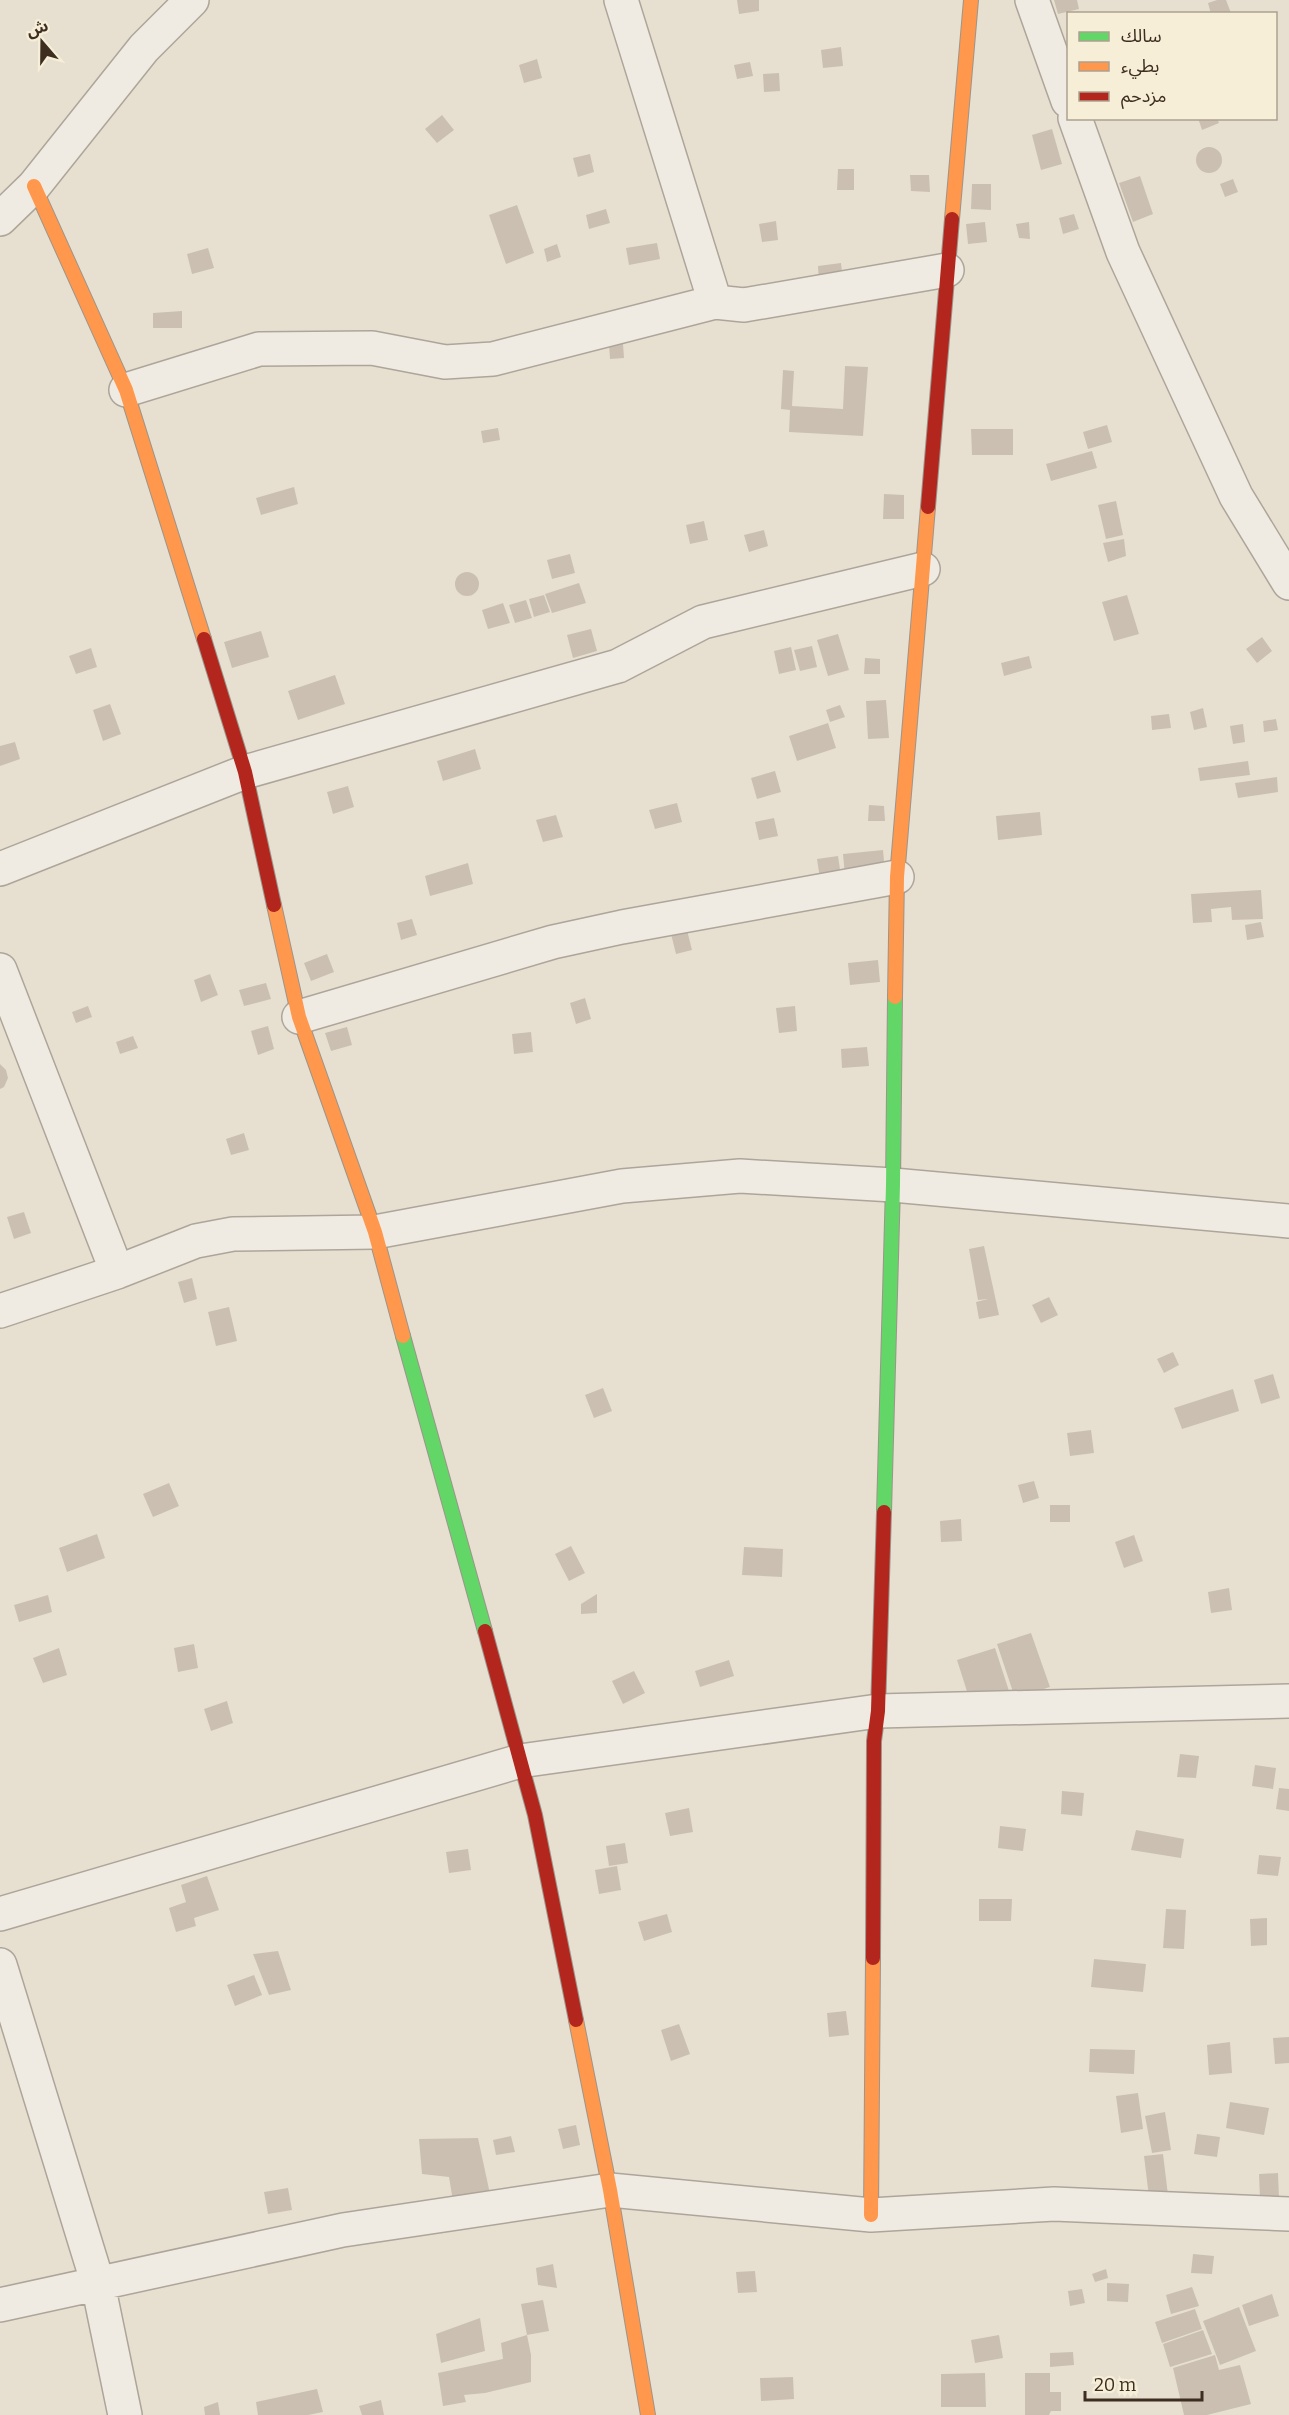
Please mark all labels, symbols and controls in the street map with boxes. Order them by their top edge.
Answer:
north arrow [12,12,72,72]
legend [1067,12,1277,120]
text: ش [23,16,51,41]
text: سالك [1121,25,1162,47]
text: بطيء [1121,55,1159,79]
text: مزدحم [1121,85,1166,109]
scale bar [1085,2364,1202,2402]
text: 20 m [1094,2374,1136,2396]

